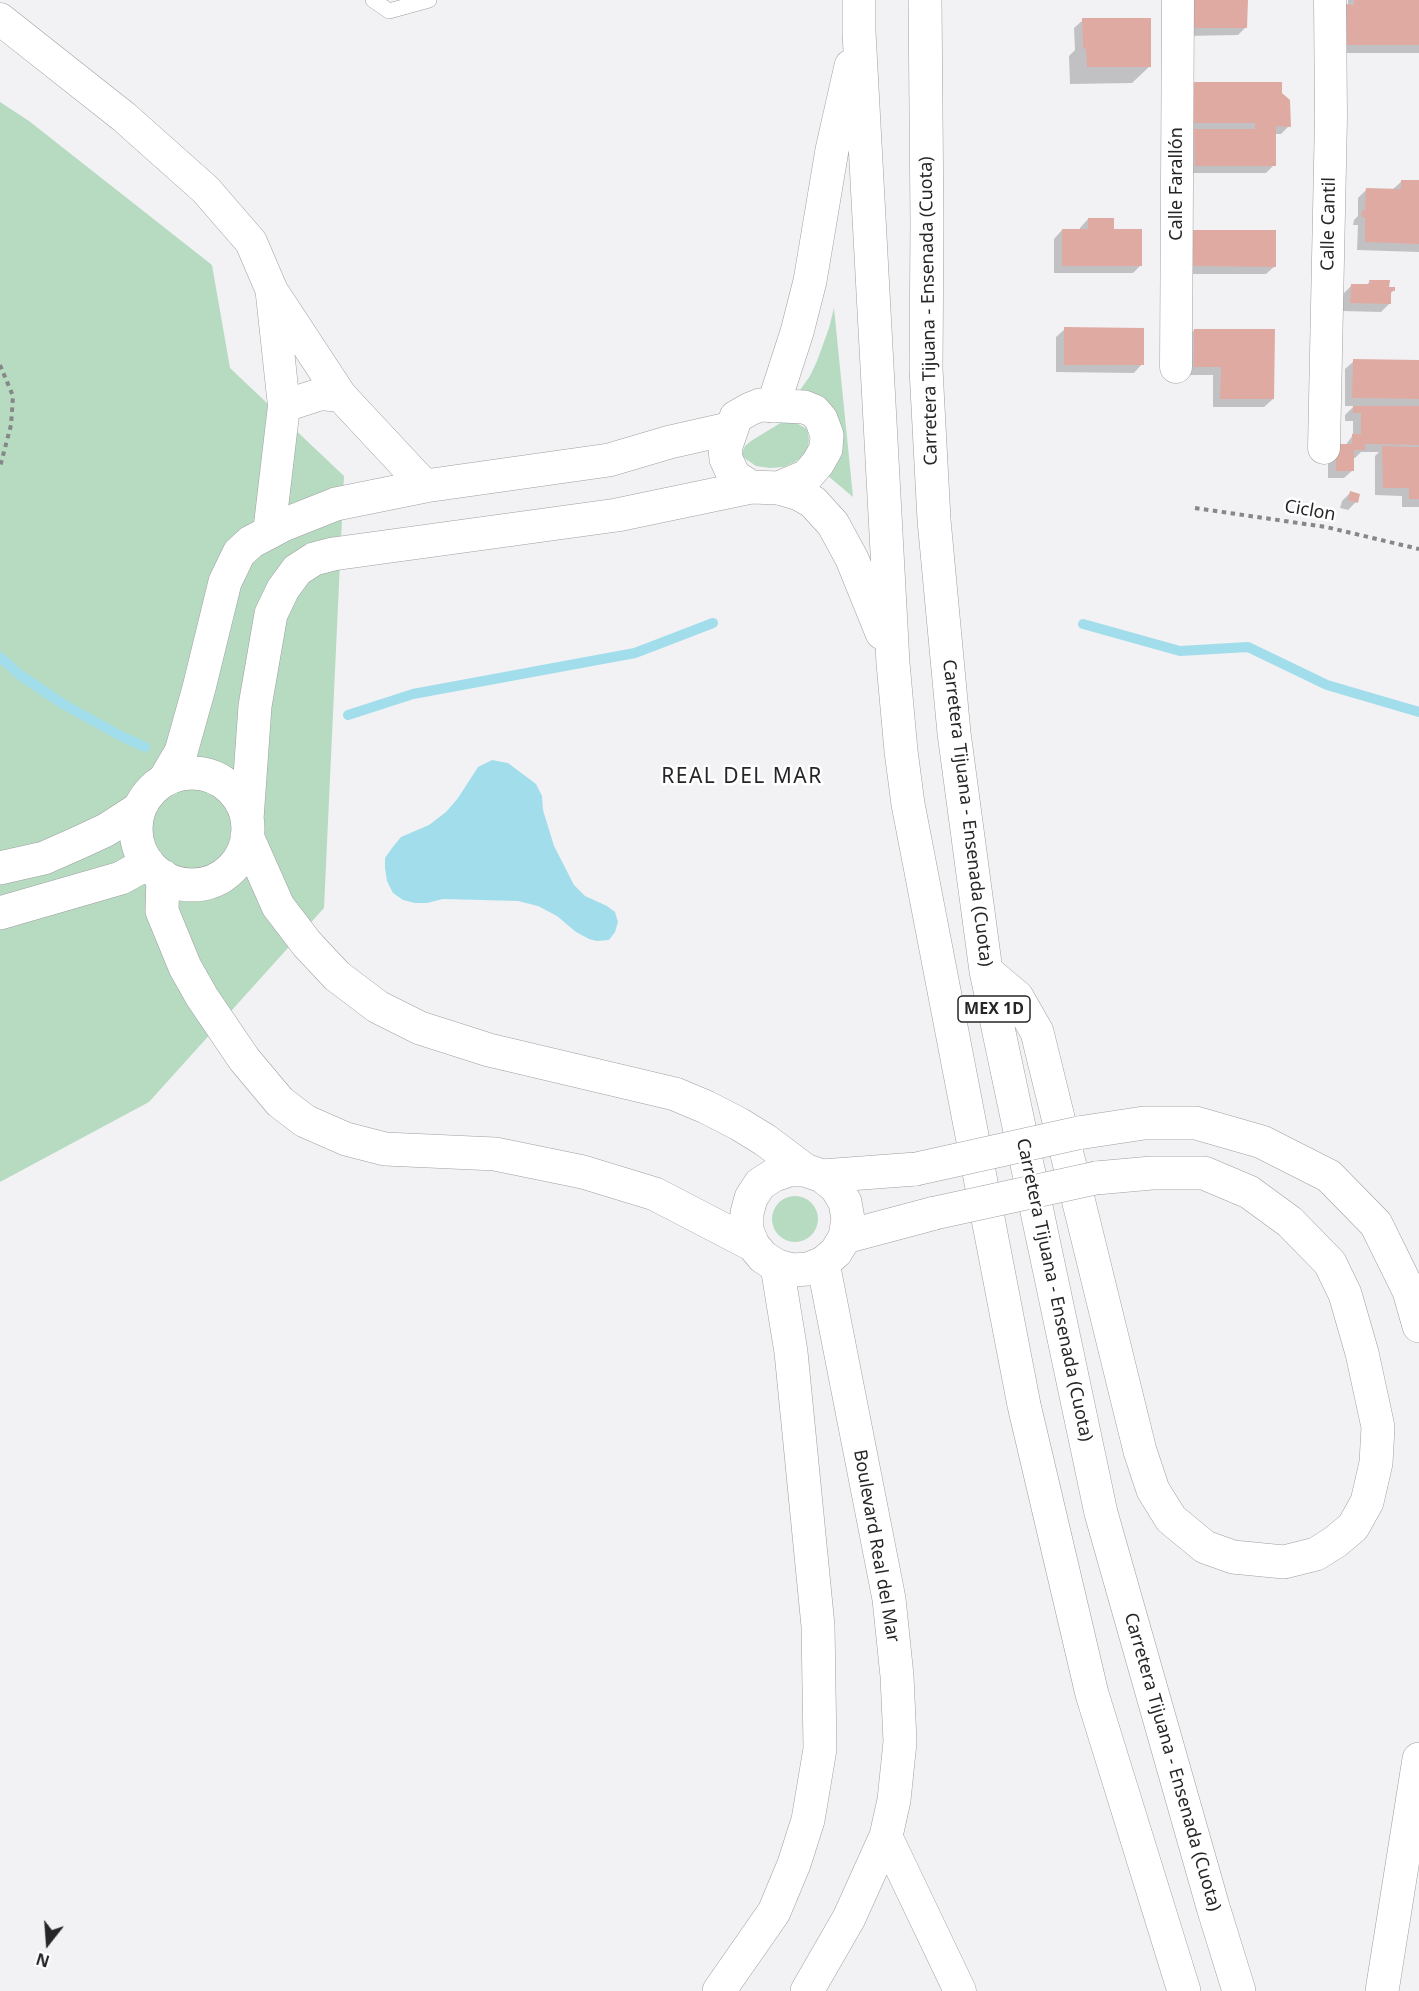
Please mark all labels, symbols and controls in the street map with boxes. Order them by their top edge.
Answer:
street label: Calle Farallón [1166,127,1188,241]
street label: Carretera Tijuana - Ensenada (Cuota) [916,156,942,466]
street label: Calle Cantil [1317,177,1341,271]
street label: Ciclon [1283,496,1337,526]
street label: Carretera Tijuana - Ensenada (Cuota) [937,658,997,968]
district label: REAL DEL MAR [661,764,823,790]
road number: MEX 1D [958,996,1030,1022]
street label: Carretera Tijuana - Ensenada (Cuota) [1011,1136,1097,1444]
street label: Boulevard Real del Mar [848,1448,904,1644]
street label: Carretera Tijuana - Ensenada (Cuota) [1119,1610,1225,1914]
north arrow [18,1913,78,1973]
text: N [33,1948,52,1973]

